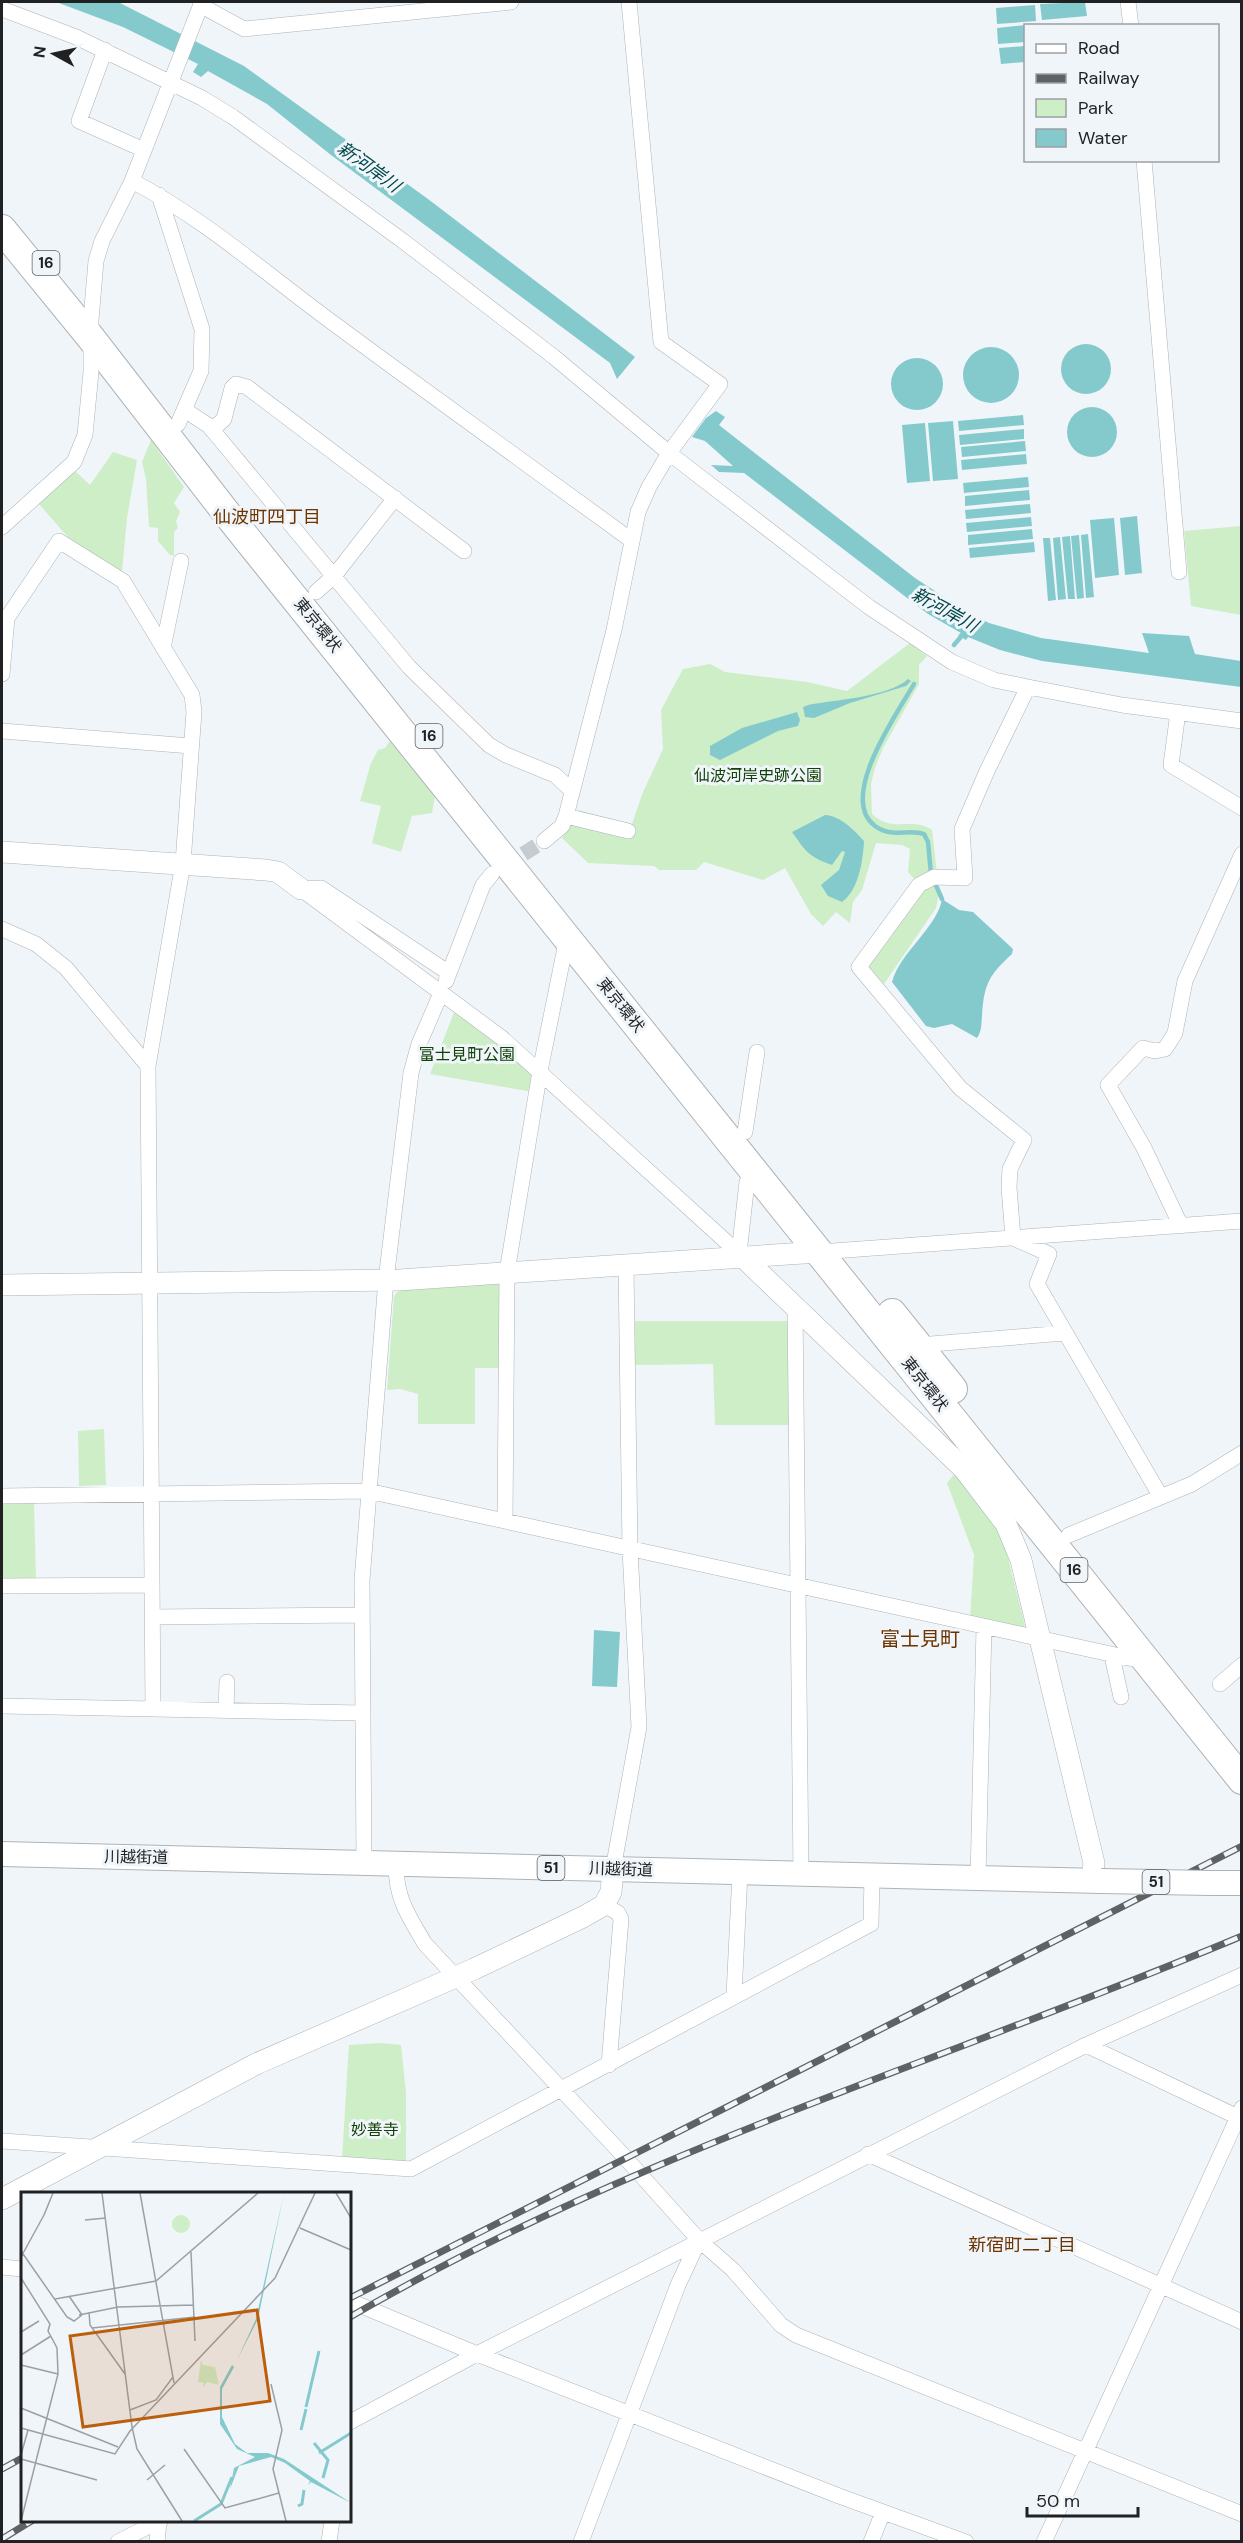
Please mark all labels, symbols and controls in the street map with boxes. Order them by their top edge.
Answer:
north arrow [24,24,84,84]
legend [1024,24,1219,162]
text: Road [1078,36,1120,60]
text: N [28,45,51,59]
text: Railway [1078,66,1140,90]
text: Park [1078,96,1114,120]
text: Water [1078,126,1128,150]
water label: 新河岸川 [333,136,407,199]
road number: 16 [32,251,60,275]
district label: 仙波町四丁目 [213,505,321,529]
water label: 新河岸川 [908,582,984,639]
street label: 東京環状 [290,594,346,656]
road number: 16 [416,724,442,748]
park label: 仙波河岸史跡公園 [694,765,822,786]
street label: 東京環状 [593,974,649,1036]
park label: 富士見町公園 [419,1044,515,1065]
street label: 東京環状 [897,1352,953,1416]
road number: 16 [1060,1558,1088,1582]
district label: 富士見町 [880,1626,960,1652]
street label: 川越街道 [104,1846,168,1868]
road number: 51 [538,1856,564,1880]
street label: 川越街道 [589,1857,653,1881]
road number: 51 [1142,1870,1170,1894]
park label: 妙善寺 [351,2119,399,2140]
inset map [21,2192,351,2522]
district label: 新宿町二丁目 [968,2233,1076,2257]
scale bar [1027,2480,1138,2518]
text: 50 m [1036,2489,1080,2513]

